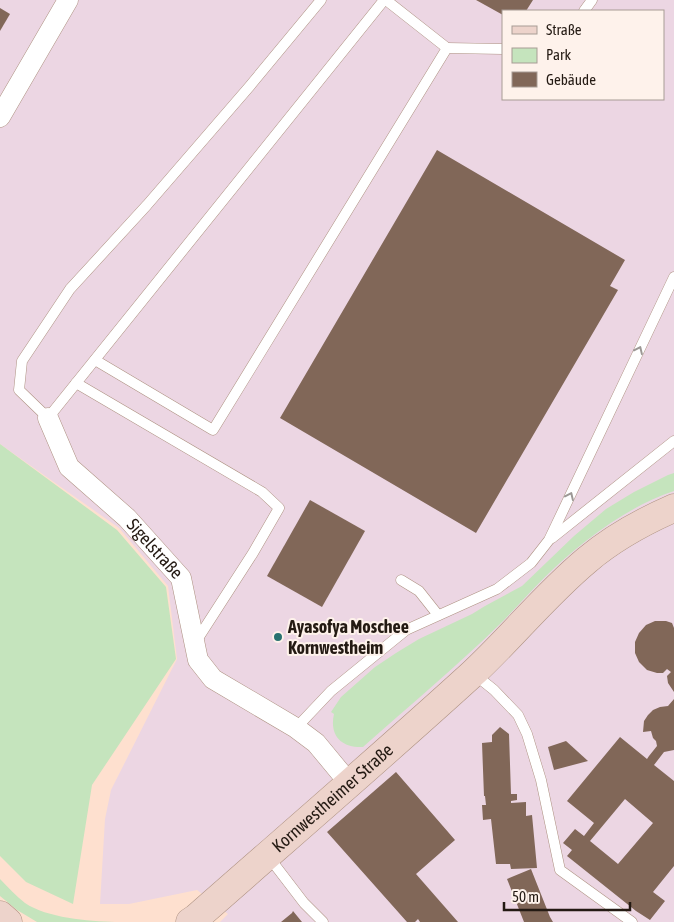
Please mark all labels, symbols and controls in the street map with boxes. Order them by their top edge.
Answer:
legend [502,10,664,100]
text: Straße [546,21,582,38]
text: Park [546,46,571,63]
text: Gebäude [546,71,596,88]
one-way arrow [633,346,643,355]
one-way arrow [563,492,574,501]
street label: Sigelstraße [123,514,188,583]
place label: Ayasofya Moschee Kornwestheim [287,616,409,658]
marker: Ayasofya Moschee Kornwestheim [272,631,284,643]
street label: Kornwestheimer Straße [268,739,397,856]
scale bar [504,880,630,912]
text: 50 m [512,888,539,905]

